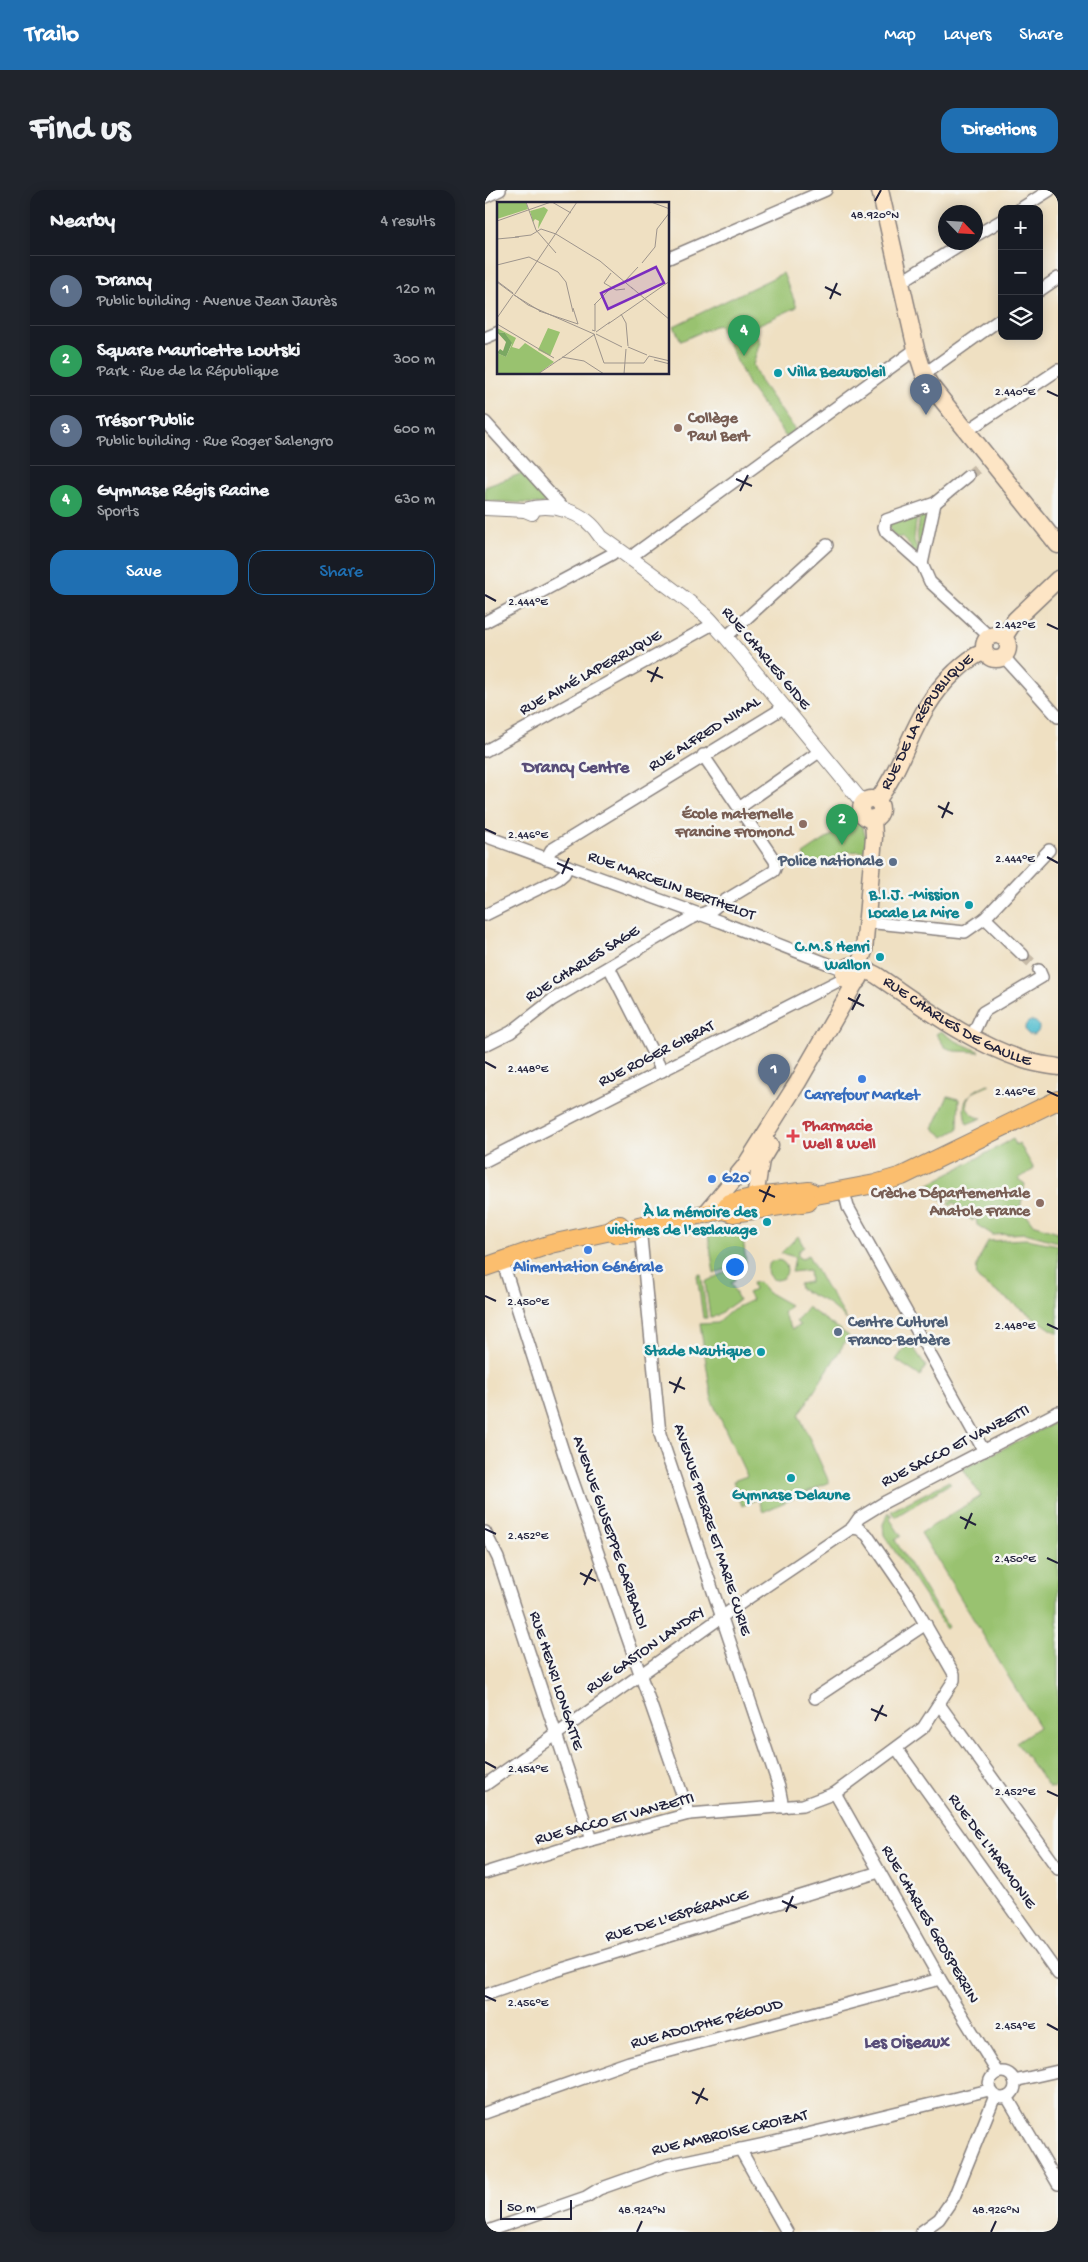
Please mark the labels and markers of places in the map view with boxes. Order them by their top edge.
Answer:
pin: 4 [728,315,760,356]
place label: Villa Beausoleil [787,364,886,383]
marker: Villa Beausoleil [772,367,784,379]
pin: 3 [910,374,942,415]
place label: Collège Paul Bert [687,410,751,447]
marker: Collège Paul Bert [672,422,684,434]
pin: 2 [826,804,858,845]
place label: École maternelle Francine Fromond [674,805,795,843]
marker: École maternelle Francine Fromond [797,818,809,830]
place label: Police nationale [777,853,884,872]
marker: Police nationale [887,856,899,868]
place label: B.I.J. -Mission Locale La Mire [868,887,960,924]
marker: B.I.J. -Mission Locale La Mire [963,899,975,911]
place label: C.M.S Henri Wallon [794,939,871,976]
marker: C.M.S Henri Wallon [874,951,886,963]
pin: 1 [758,1054,790,1095]
marker: Carrefour Market [856,1073,868,1085]
place label: Carrefour Market [804,1086,921,1106]
place label: Pharmacie Well & Well [802,1118,876,1155]
marker: Pharmacie Well & Well [787,1130,799,1142]
place label: G20 [722,1170,749,1189]
marker: G20 [706,1173,718,1185]
place label: Crèche Départementale Anatole France [870,1185,1031,1222]
marker: Crèche Départementale Anatole France [1034,1197,1046,1209]
place label: À la mémoire des victimes de l'esclavage [606,1202,758,1241]
marker: À la mémoire des victimes de l'esclavage [761,1216,773,1228]
marker: Alimentation Générale [582,1244,594,1256]
place label: Alimentation Générale [512,1259,663,1278]
place label: Centre Culturel Franco-Berbère [847,1314,951,1351]
marker: Centre Culturel Franco-Berbère [832,1326,844,1338]
place label: Stade Nautique [645,1343,752,1362]
marker: Stade Nautique [755,1346,767,1358]
marker: Gymnase Delaune [785,1472,797,1484]
place label: Gymnase Delaune [732,1487,851,1506]

